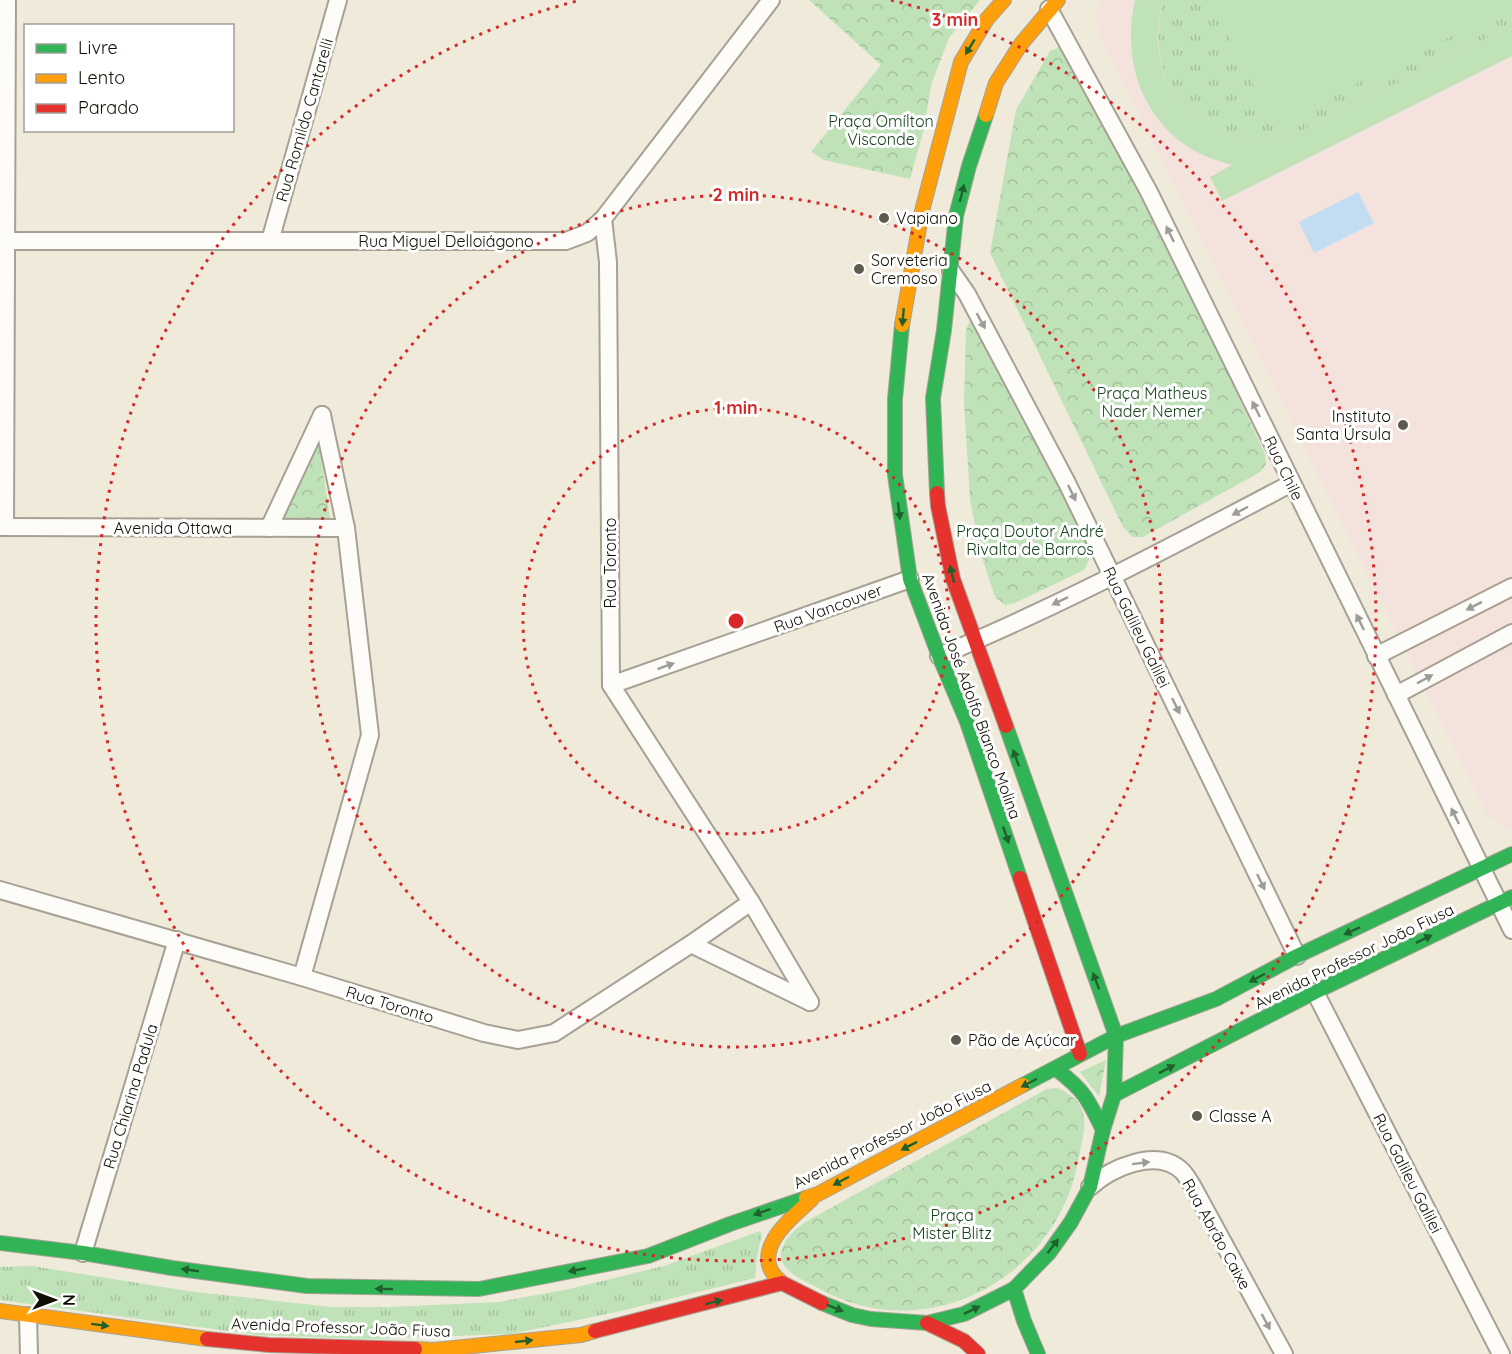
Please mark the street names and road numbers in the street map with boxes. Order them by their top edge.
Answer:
street label: Rua Romildo Cantarelli [271,36,337,204]
street label: Rua Miguel Delloiágono [358,231,534,251]
street label: Rua Chile [1260,432,1308,504]
street label: Avenida Ottawa [114,518,232,538]
street label: Rua Toronto [600,518,620,608]
street label: Rua Galileu Galilei [1099,563,1175,691]
street label: Avenida José Adolfo Bianco Molina [918,570,1026,822]
street label: Rua Vancouver [771,579,885,637]
street label: Avenida Professor João Fiusa [1251,899,1457,1013]
street label: Rua Toronto [344,981,436,1027]
street label: Rua Chiarina Padula [98,1021,162,1171]
street label: Avenida Professor João Fiusa [790,1075,994,1193]
street label: Rua Galileu Galilei [1369,1110,1447,1236]
street label: Rua Abrão Caixe [1178,1175,1256,1293]
street label: Avenida Professor João Fiusa [231,1313,451,1341]

